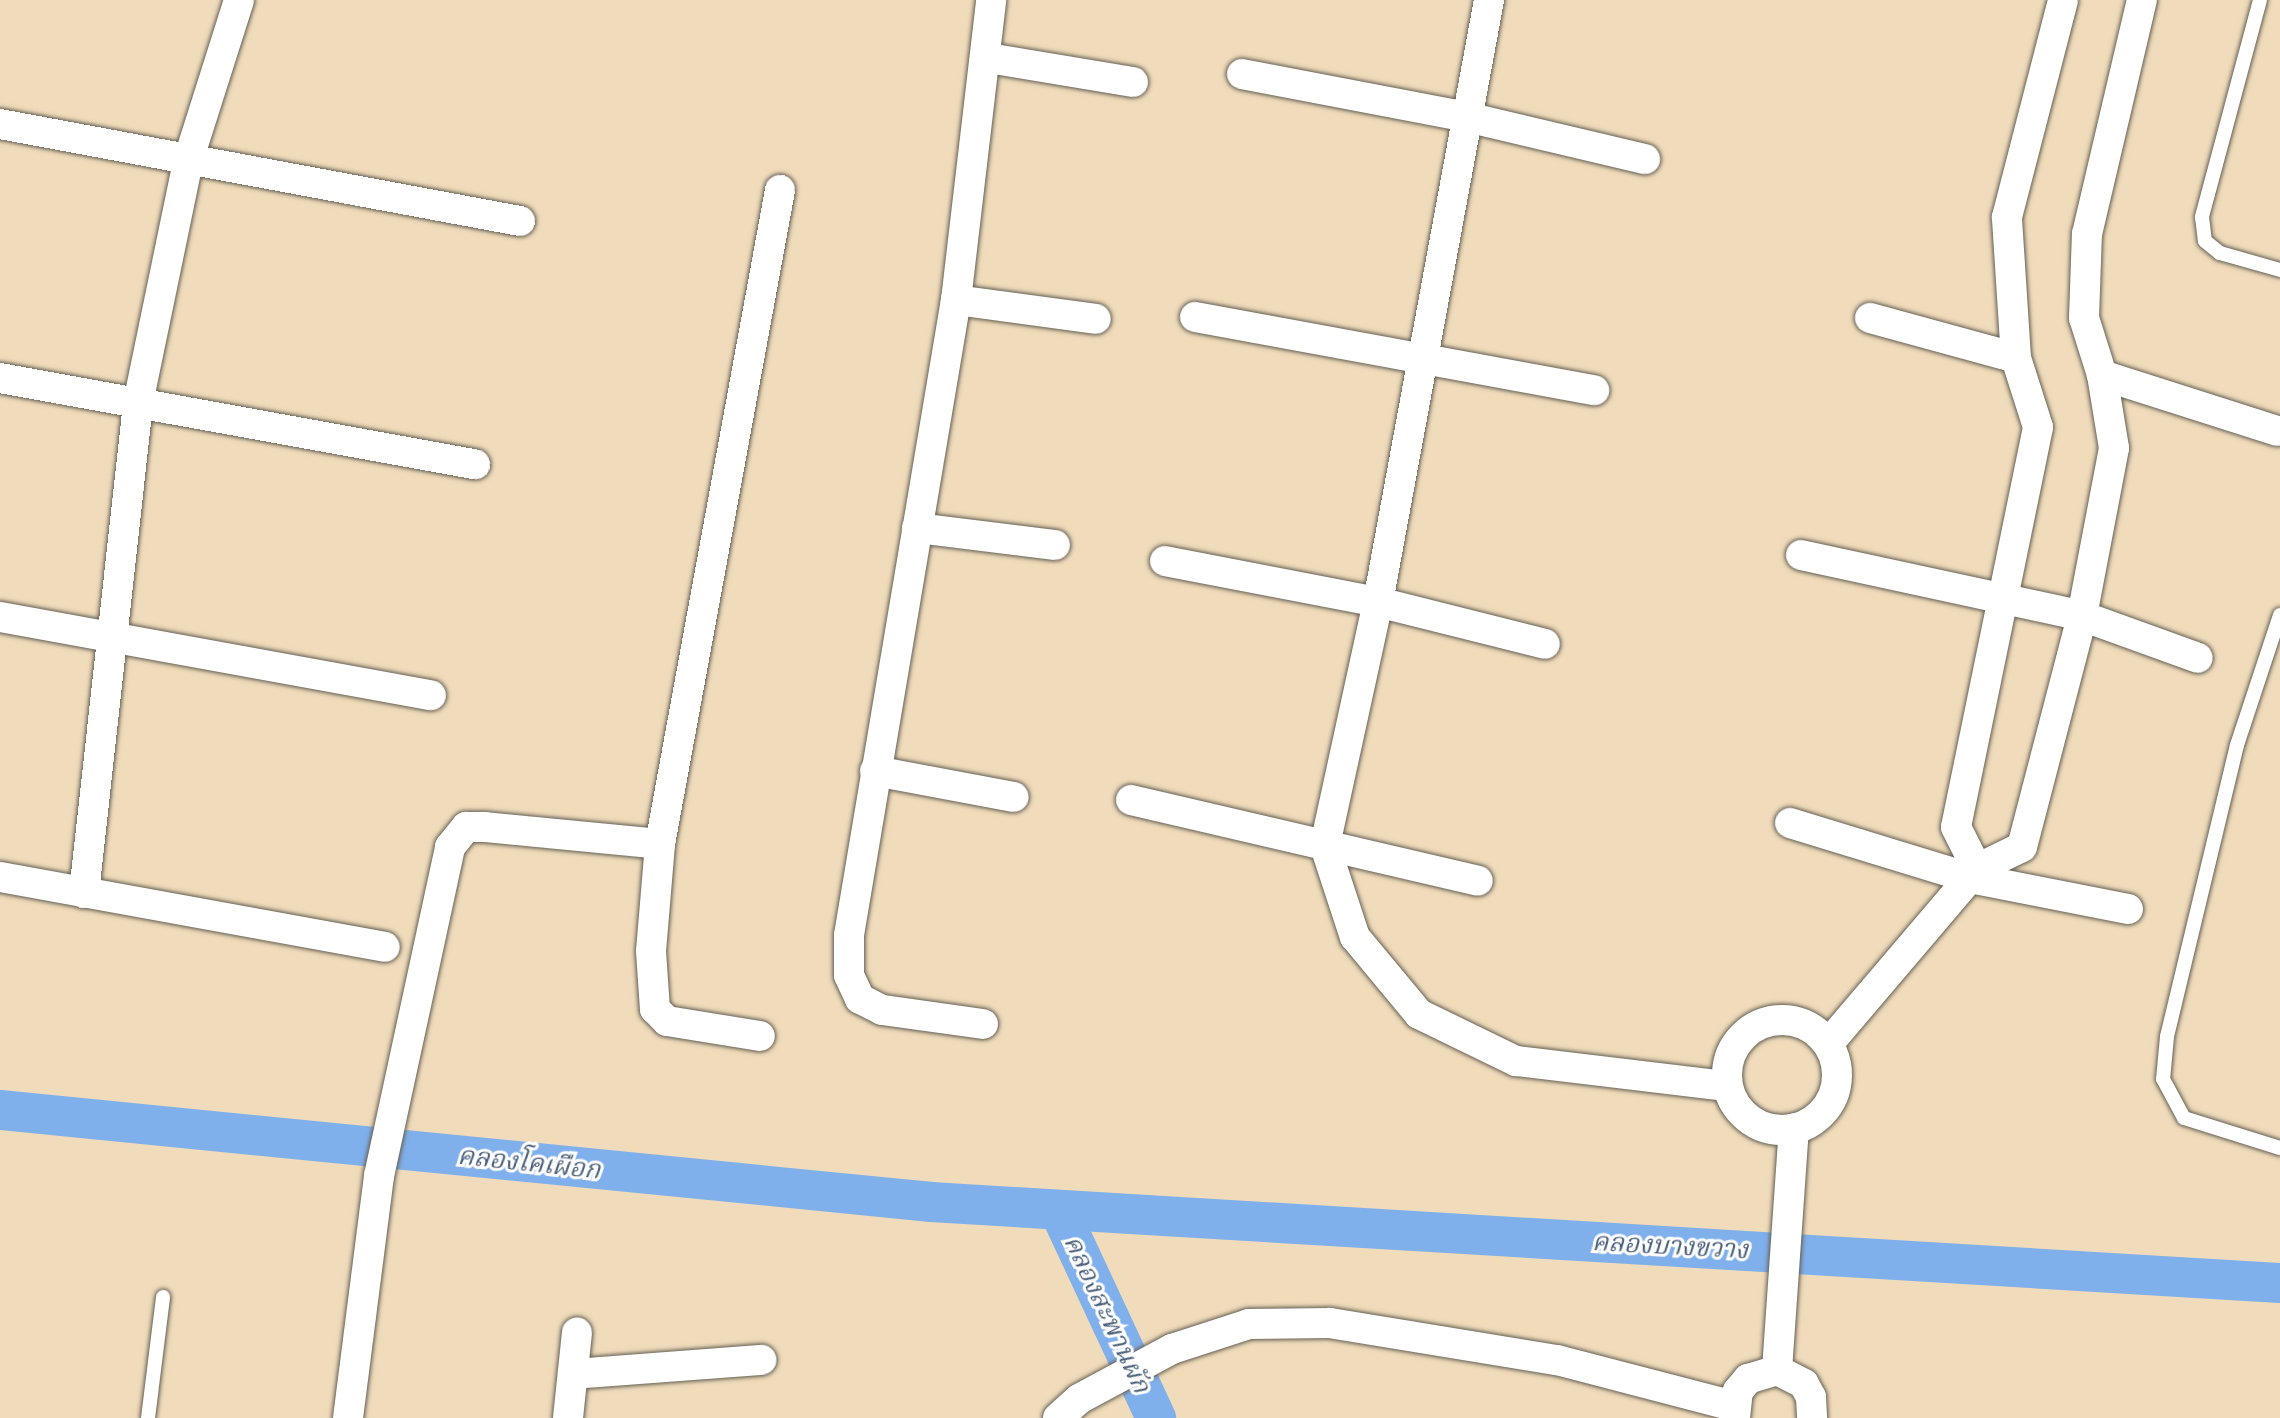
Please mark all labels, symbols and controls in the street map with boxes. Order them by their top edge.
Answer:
water label: คลองโคเผือก [456,1140,602,1186]
water label: คลองบางขวาง [1591,1226,1749,1266]
water label: คลองสะพานผัก [1057,1230,1157,1398]

